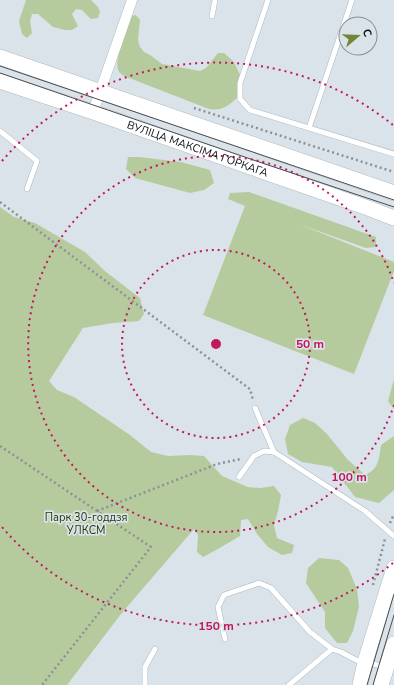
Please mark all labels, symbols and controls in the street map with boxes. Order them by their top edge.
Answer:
north arrow [338,16,378,56]
text: С [359,27,375,39]
street label: ВУЛІЦА МАКСІМА ГОРКАГА [125,117,270,180]
text: 50 m [296,336,324,352]
centre of rings [209,337,223,351]
text: 100 m [331,469,367,485]
park label: Парк 30-годдзя УЛКСМ [45,510,127,538]
text: 150 m [198,618,234,634]

